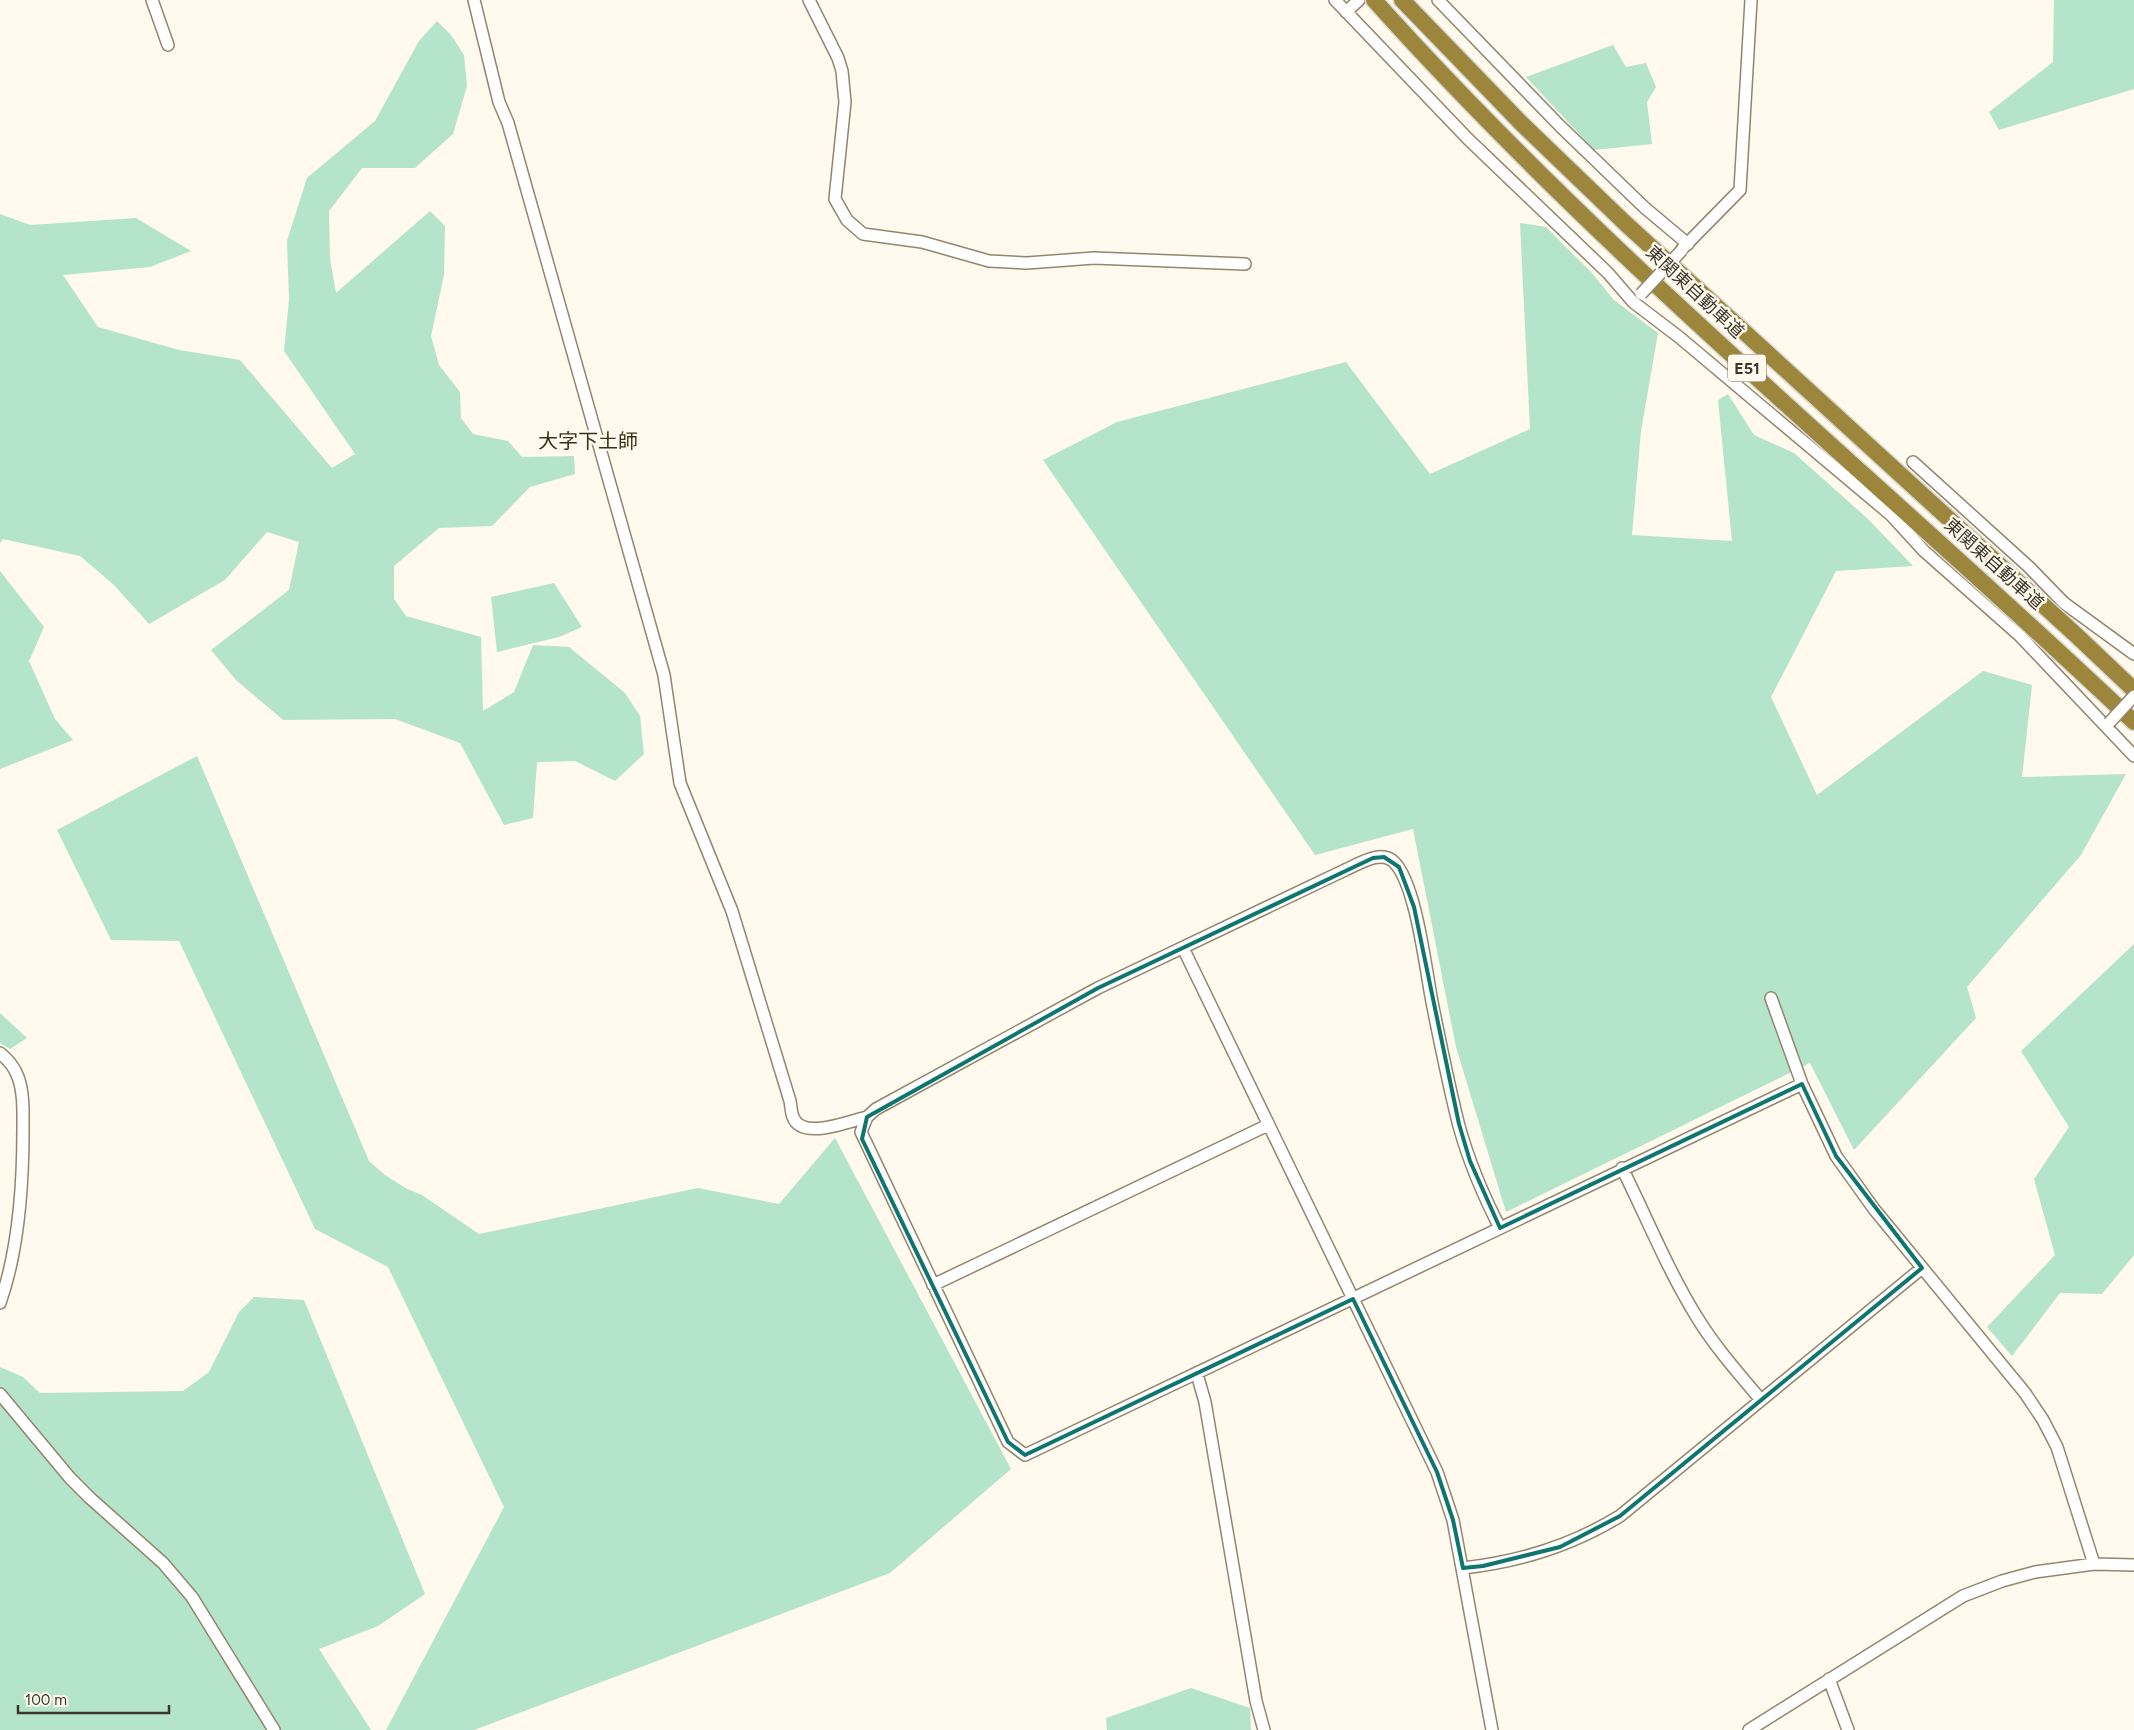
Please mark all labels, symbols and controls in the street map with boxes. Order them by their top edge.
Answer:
street label: 東関東自動車道 [1641,241,1749,343]
road number: E51 [1728,354,1766,382]
district label: 大字下土師 [538,429,638,453]
street label: 東関東自動車道 [1940,514,2048,614]
scale bar [18,1682,169,1714]
text: 100 m [25,1691,67,1709]

